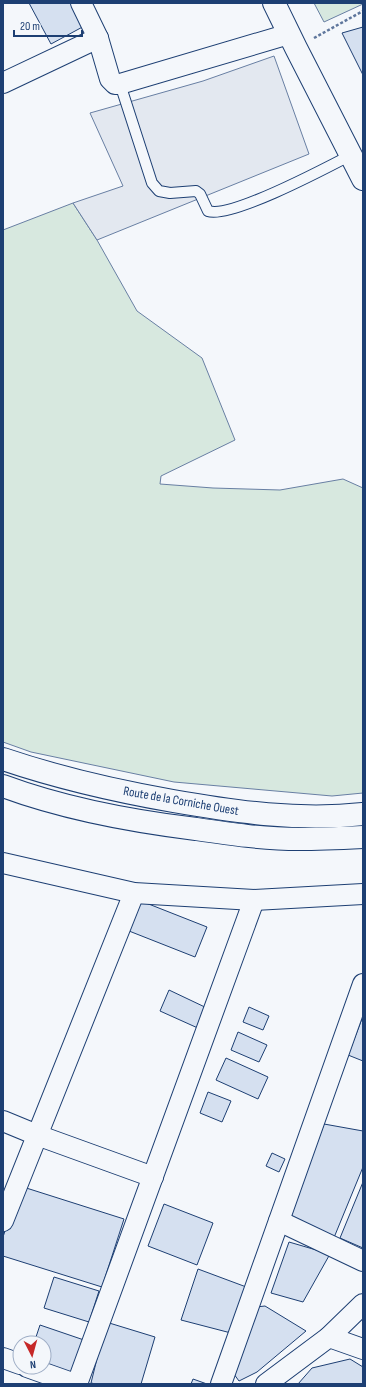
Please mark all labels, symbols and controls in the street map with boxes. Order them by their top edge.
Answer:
scale bar [14,12,82,38]
text: 20 m [20,19,40,34]
street label: Route de la Corniche Ouest [122,783,240,819]
north arrow [12,1335,52,1375]
text: N [29,1358,37,1371]

